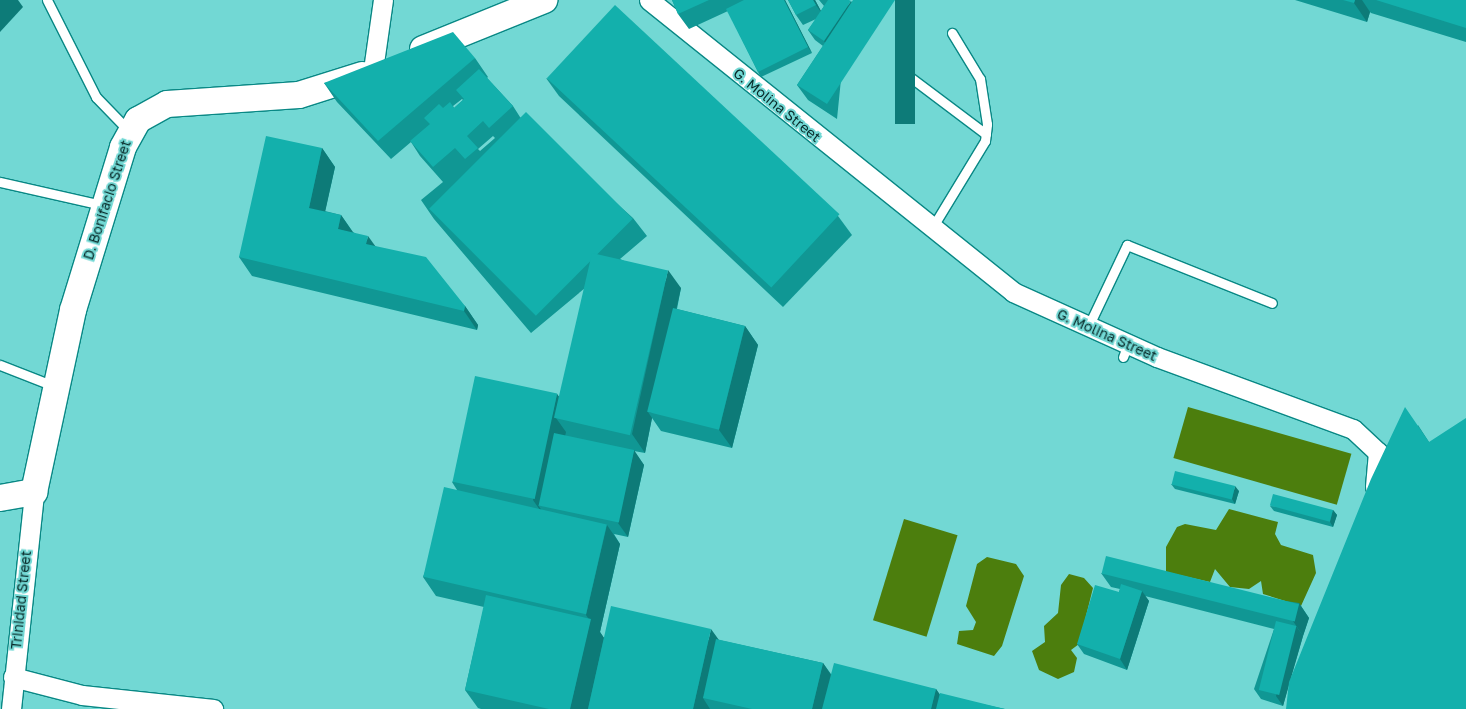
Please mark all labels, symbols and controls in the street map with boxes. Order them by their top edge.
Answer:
street label: G. Molina Street [730,65,824,145]
street label: D. Bonifacio Street [80,138,134,262]
street label: G. Molina Street [1055,305,1159,365]
street label: Trinidad Street [7,550,35,650]

